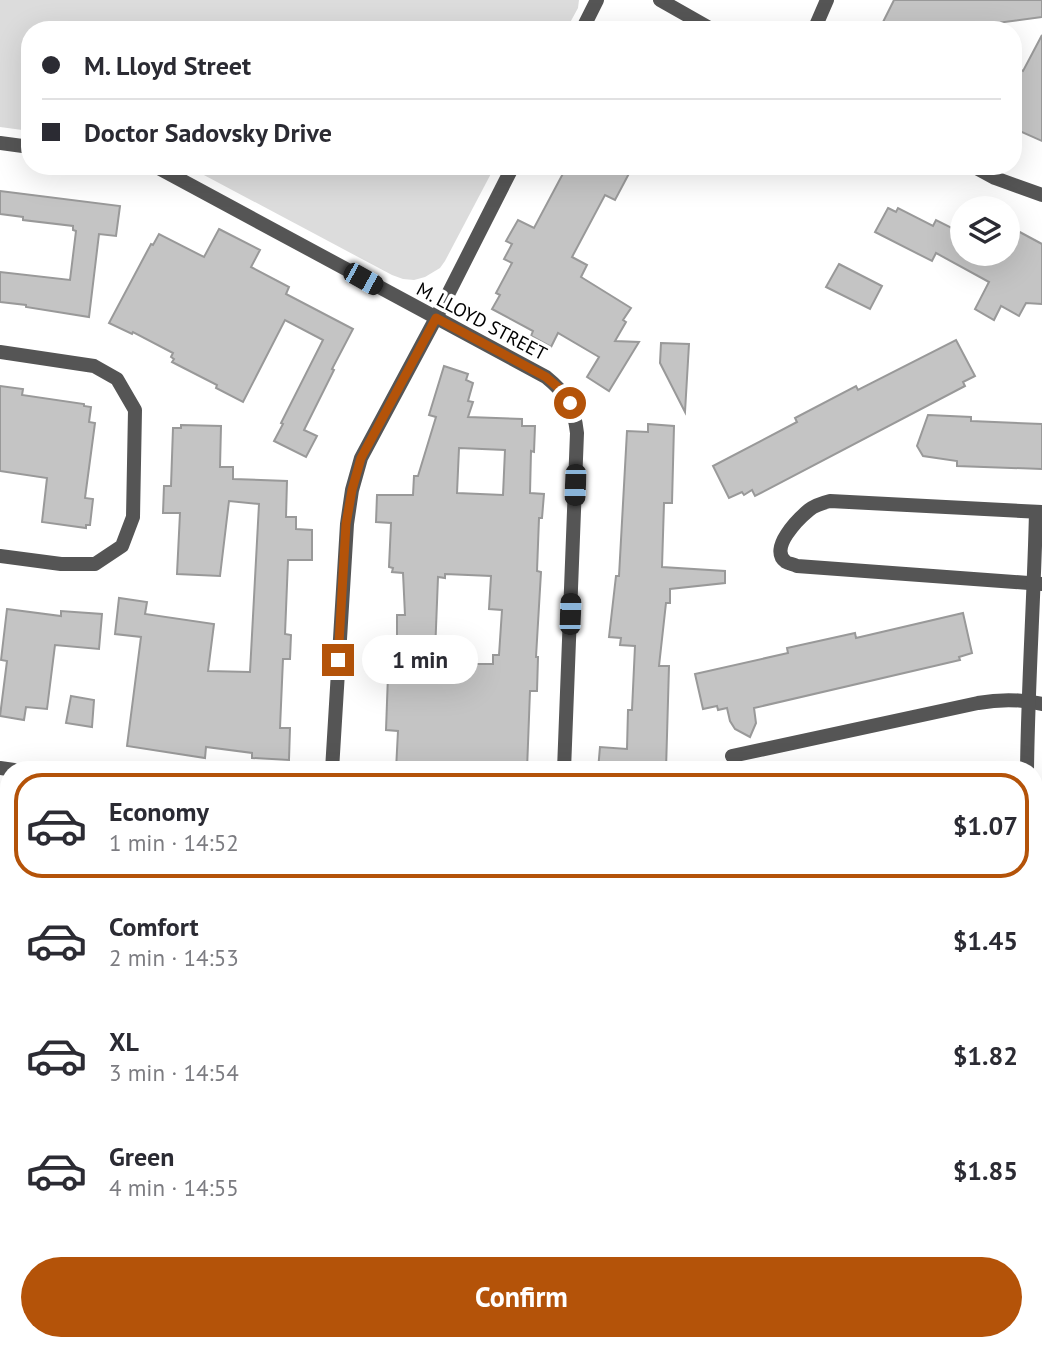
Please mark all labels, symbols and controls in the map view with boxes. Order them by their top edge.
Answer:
text: M. Lloyd Street [84,49,251,82]
text: Doctor Sadovsky Drive [84,116,332,149]
map controls [950,196,1020,266]
button: layers [950,196,1020,266]
car [340,260,387,298]
street label: M. LLOYD STREET [413,277,552,366]
route start [554,387,586,419]
car [564,464,587,506]
car [559,593,582,635]
callout: 1 min [362,636,478,684]
route end [322,644,354,676]
text: 1 min [392,645,448,674]
icon: car [25,794,88,857]
text: Economy [109,795,209,828]
text: $1.07 [953,809,1018,842]
text: 1 min · 14:52 [109,828,239,857]
icon: car [25,909,88,972]
text: Comfort [109,910,199,943]
text: $1.45 [953,924,1018,957]
text: 2 min · 14:53 [109,943,239,972]
icon: car [25,1024,88,1087]
text: XL [109,1025,139,1058]
text: $1.82 [953,1039,1018,1072]
text: 3 min · 14:54 [109,1058,239,1087]
icon: car [25,1139,88,1202]
text: Green [109,1140,174,1173]
text: $1.85 [953,1154,1018,1187]
text: 4 min · 14:55 [109,1173,239,1202]
button: Confirm [21,1257,1022,1337]

